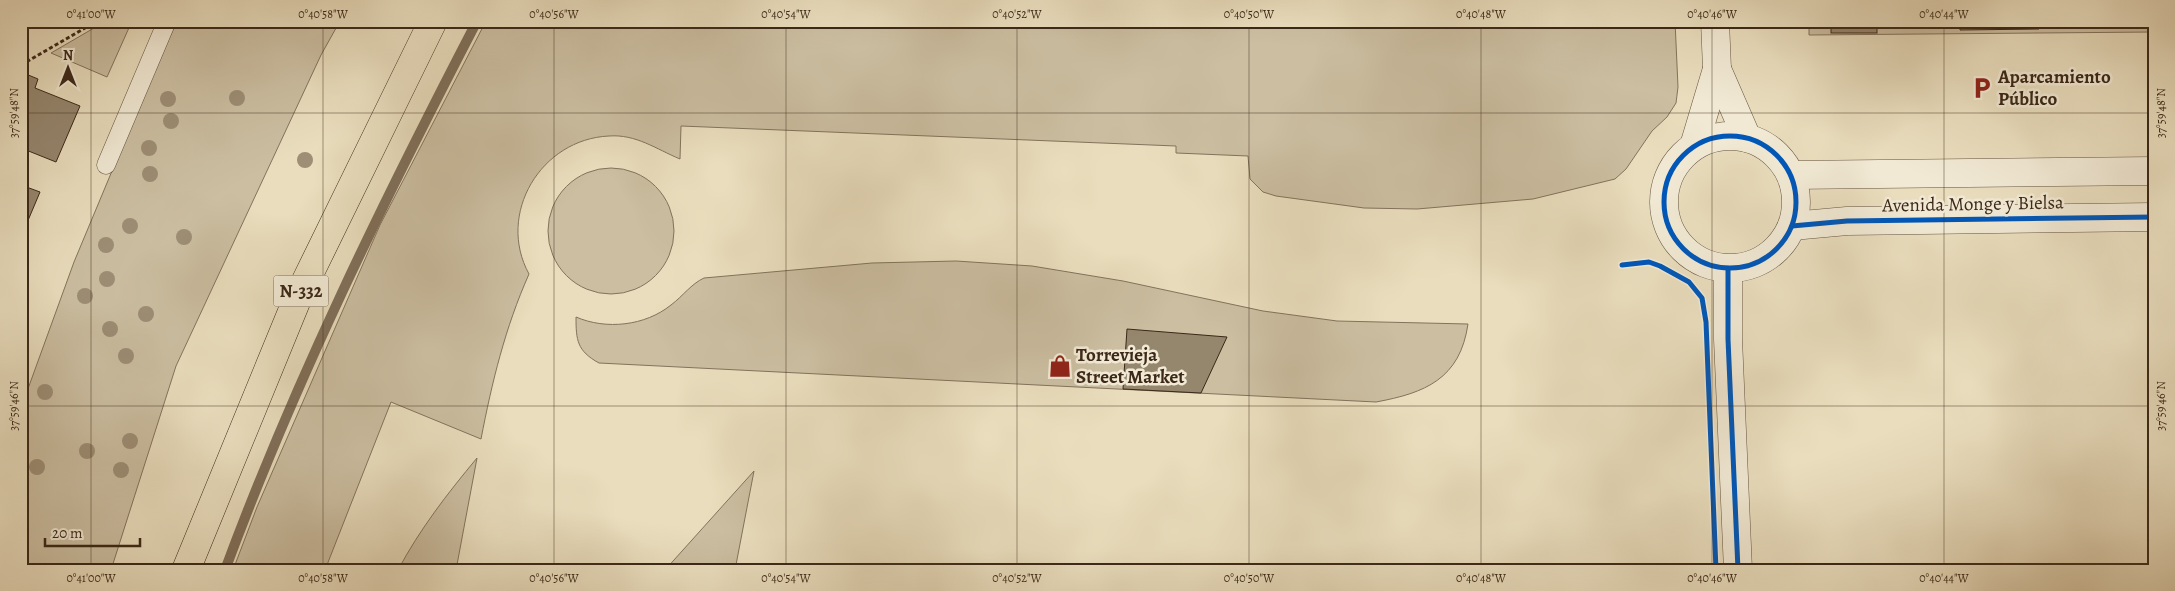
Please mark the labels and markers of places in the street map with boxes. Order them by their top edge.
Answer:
place label: Aparcamiento Público [1997,64,2111,112]
parking icon: Aparcamiento Público [1969,75,1995,101]
place label: Torrevieja Street Market [1076,342,1185,390]
shop icon: Torrevieja Street Market [1047,353,1073,379]

